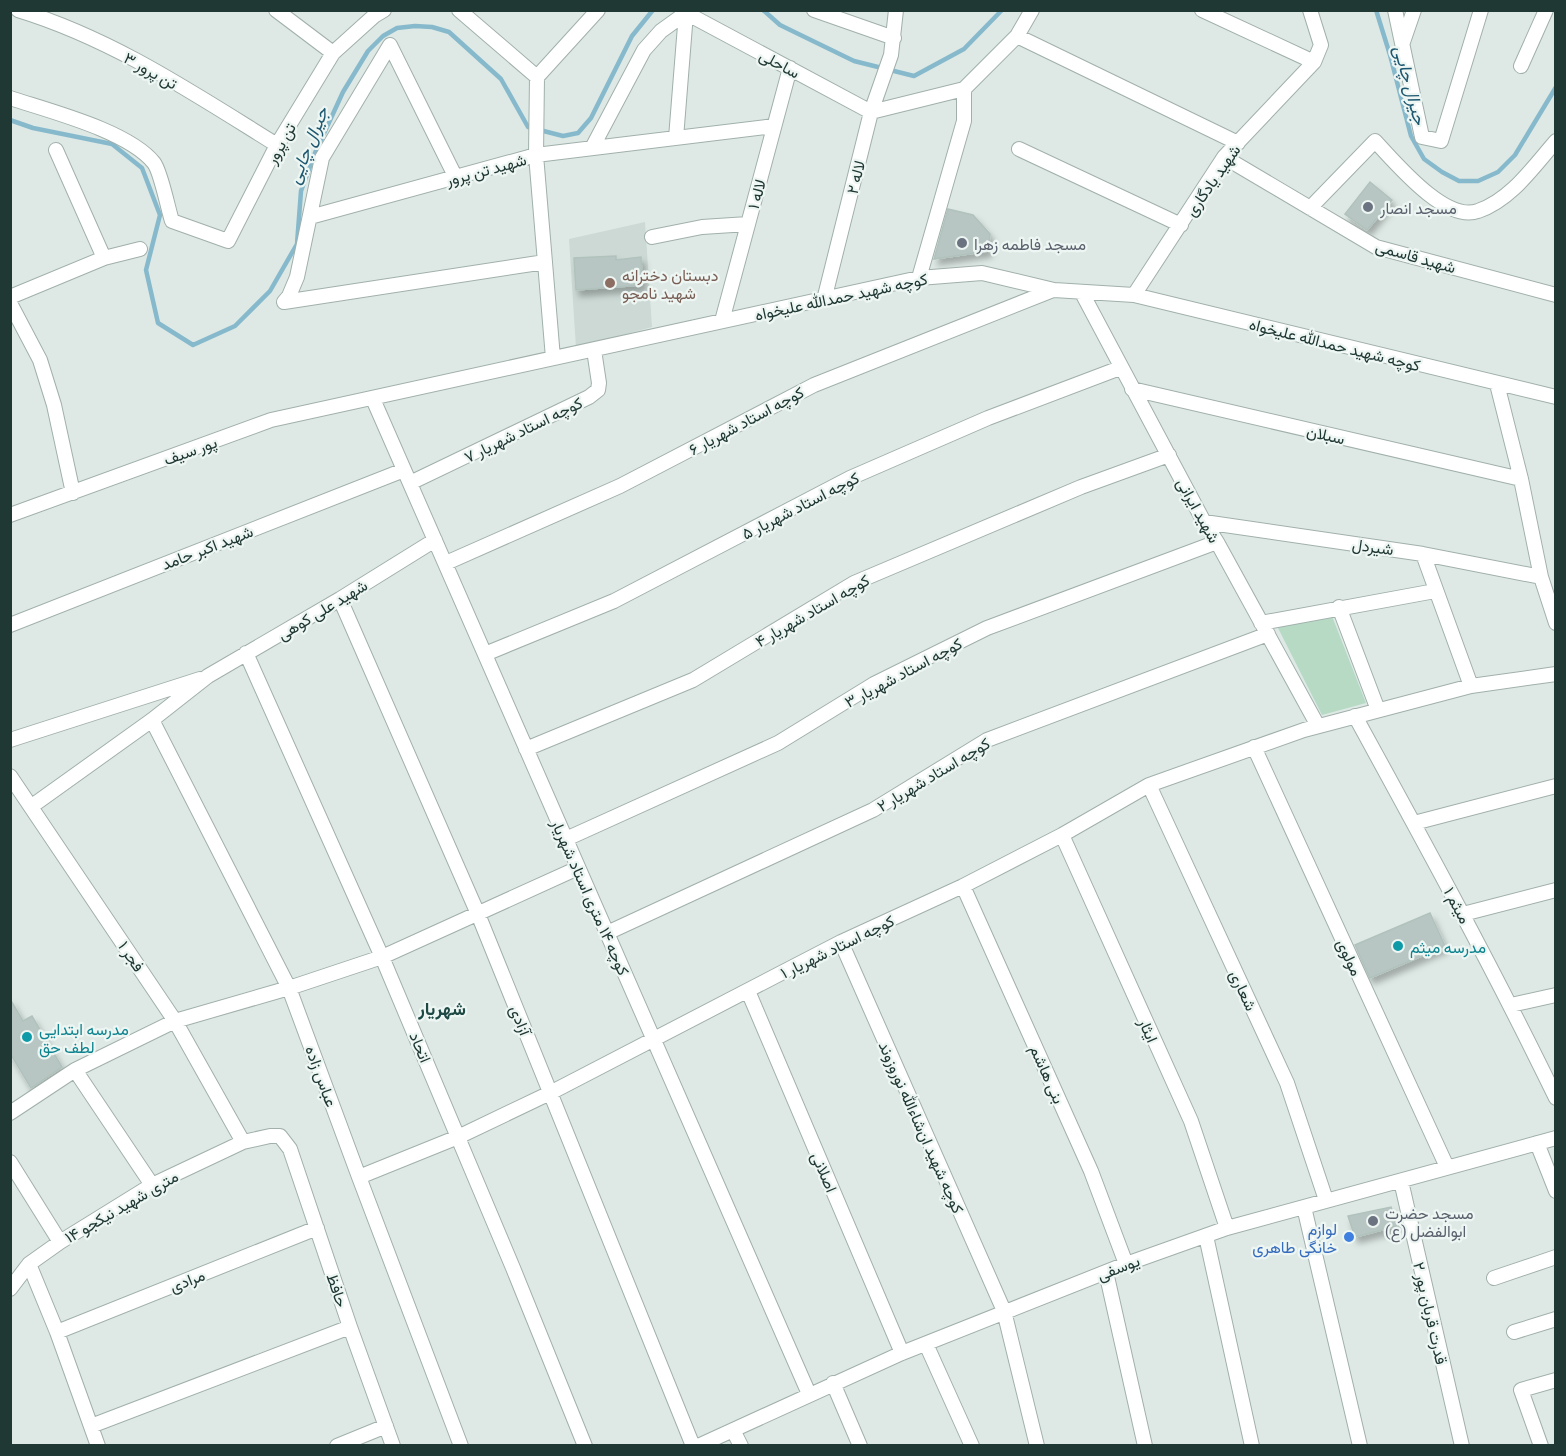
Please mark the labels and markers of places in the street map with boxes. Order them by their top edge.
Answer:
place label: مسجد انصار [1379,198,1457,219]
marker: مسجد انصار [1361,200,1375,214]
place label: مسجد فاطمه زهرا [974,234,1086,255]
marker: مسجد فاطمه زهرا [955,236,969,250]
place label: دبستان دخترانه شهید نامجو [622,265,718,304]
marker: دبستان دخترانه شهید نامجو [603,276,617,290]
place label: مدرسه میثم [1410,937,1486,958]
marker: مدرسه میثم [1391,939,1405,953]
place label: مدرسه ابتدایی لطف حق [39,1019,129,1058]
marker: مدرسه ابتدایی لطف حق [20,1030,34,1044]
place label: مسجد حضرت ابوالفضل (ع) [1385,1203,1473,1243]
marker: مسجد حضرت ابوالفضل (ع) [1366,1214,1380,1228]
place label: لوازم خانگی طاهری [1252,1219,1337,1258]
marker: لوازم خانگی طاهری [1342,1230,1356,1244]

